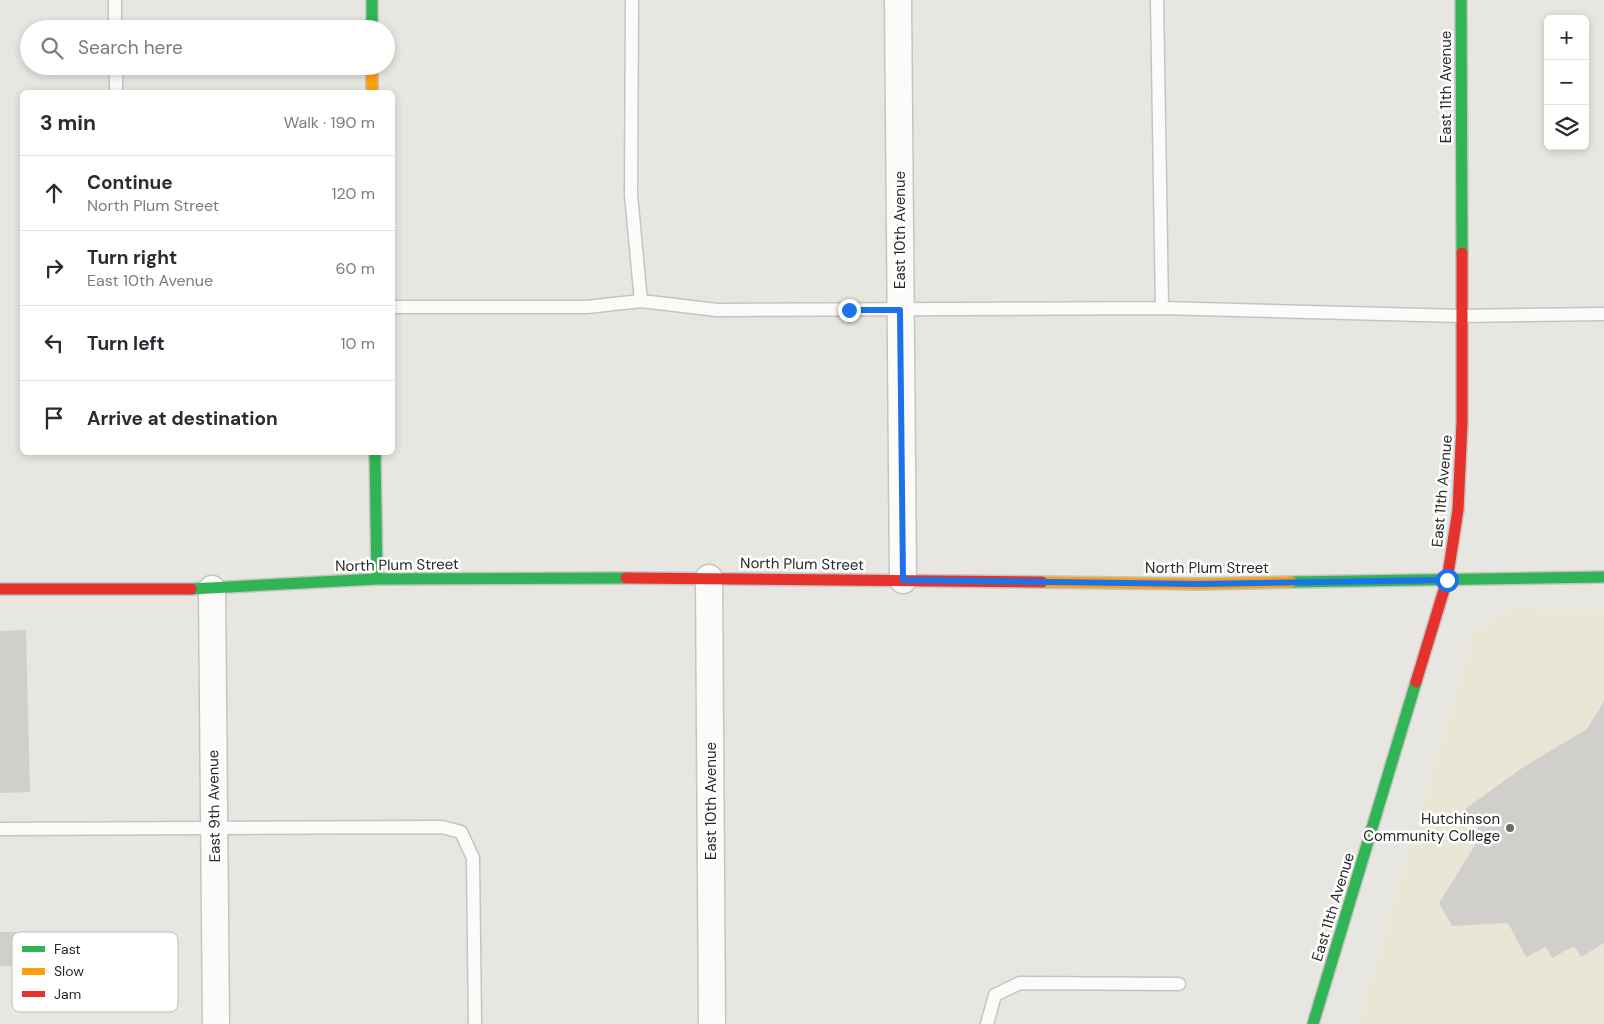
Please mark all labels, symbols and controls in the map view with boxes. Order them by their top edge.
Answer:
map controls [1544,15,1589,150]
button: + [1544,15,1589,60]
search box [20,20,395,75]
street label: East 11th Avenue [1436,31,1456,143]
icon: search [38,34,66,62]
text: Search here [78,35,183,60]
button: − [1544,60,1589,105]
button: layers [1544,105,1589,150]
text: 3 min [40,109,96,137]
text: Walk · 190 m [284,112,375,133]
text: Continue [87,170,173,195]
street label: East 10th Avenue [890,171,910,289]
icon: ahead [40,179,68,207]
text: 120 m [331,183,375,204]
text: North Plum Street [87,195,219,216]
text: Turn right [87,245,177,270]
icon: right [40,254,68,282]
text: 60 m [335,258,375,279]
text: East 10th Avenue [87,270,213,291]
route end [838,299,861,322]
icon: left [40,329,68,357]
text: Turn left [87,331,165,356]
text: 10 m [341,333,375,354]
icon: arrive [40,404,68,432]
text: Arrive at destination [87,406,278,431]
street label: East 11th Avenue [1427,434,1457,548]
street label: North Plum Street [740,553,864,575]
street label: North Plum Street [335,554,459,576]
street label: North Plum Street [1145,558,1269,578]
route start [1436,569,1459,592]
street label: East 10th Avenue [701,742,721,860]
street label: East 9th Avenue [203,750,225,862]
place label: Hutchinson Community College [1363,809,1500,846]
marker: Hutchinson Community College [1504,822,1516,834]
street label: East 11th Avenue [1307,850,1359,964]
legend [12,932,178,1012]
text: Fast [54,940,81,958]
text: Slow [54,962,84,980]
text: Jam [54,985,81,1003]

